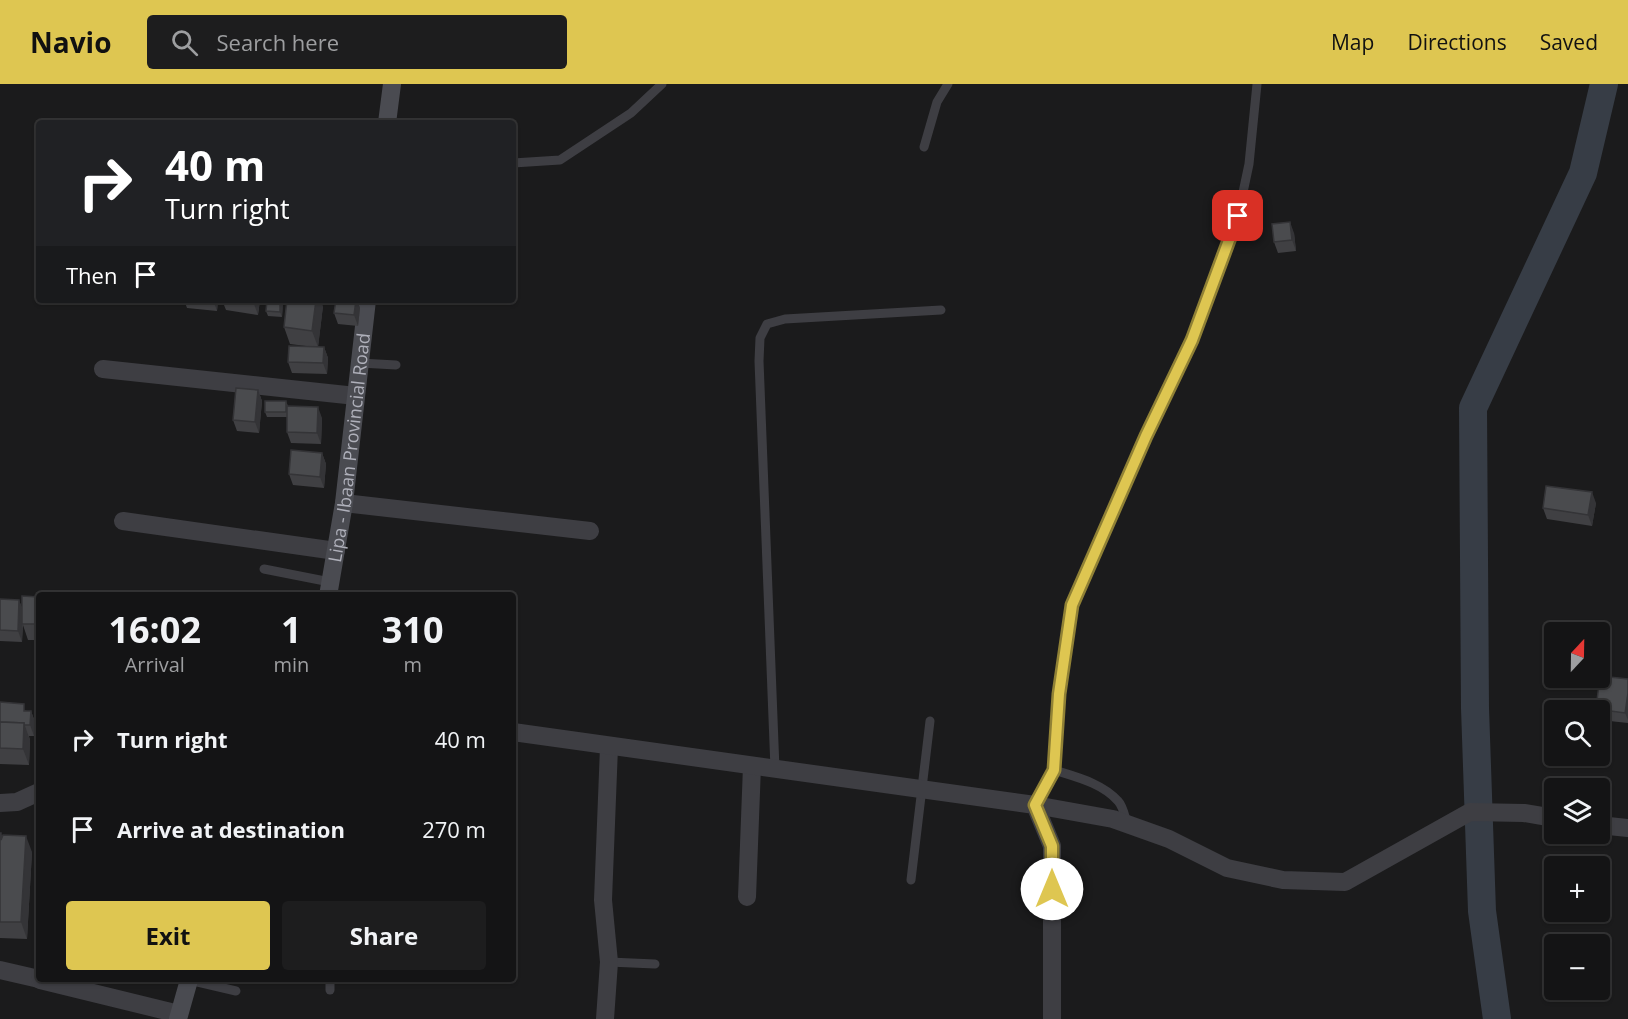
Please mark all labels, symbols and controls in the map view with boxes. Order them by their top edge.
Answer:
search box [147,15,567,69]
text: Navio [30,23,111,61]
icon: search [168,26,201,59]
text: Search here [216,27,339,57]
text: Map [1331,28,1374,56]
text: Directions [1407,28,1507,56]
text: Saved [1540,28,1598,56]
text: 40 m [165,136,265,193]
icon: right [66,144,144,222]
text: Turn right [165,190,290,227]
pin [1212,190,1263,241]
icon: arrive [1221,199,1254,232]
icon: arrive [129,258,162,291]
text: Then [66,260,117,290]
street label: Lipa - Ibaan Provincial Road [322,332,375,564]
text: 16:02 [108,605,201,654]
text: 1 [281,605,302,654]
text: 310 [382,605,444,654]
north arrow [1544,622,1610,688]
map controls [1544,622,1610,1000]
text: Arrival [125,651,185,678]
text: min [273,651,309,678]
text: m [403,651,422,678]
button: search [1544,700,1610,766]
icon: right [66,723,99,756]
text: Turn right [117,724,228,754]
text: 40 m [435,724,486,754]
button: layers [1544,778,1610,844]
icon: arrive [66,813,99,846]
text: Arrive at destination [117,814,345,844]
text: 270 m [422,814,486,844]
button: + [1544,856,1610,922]
position arrow [1020,857,1084,921]
button: Exit [66,901,270,970]
button: Share [282,901,486,970]
button: − [1544,934,1610,1000]

